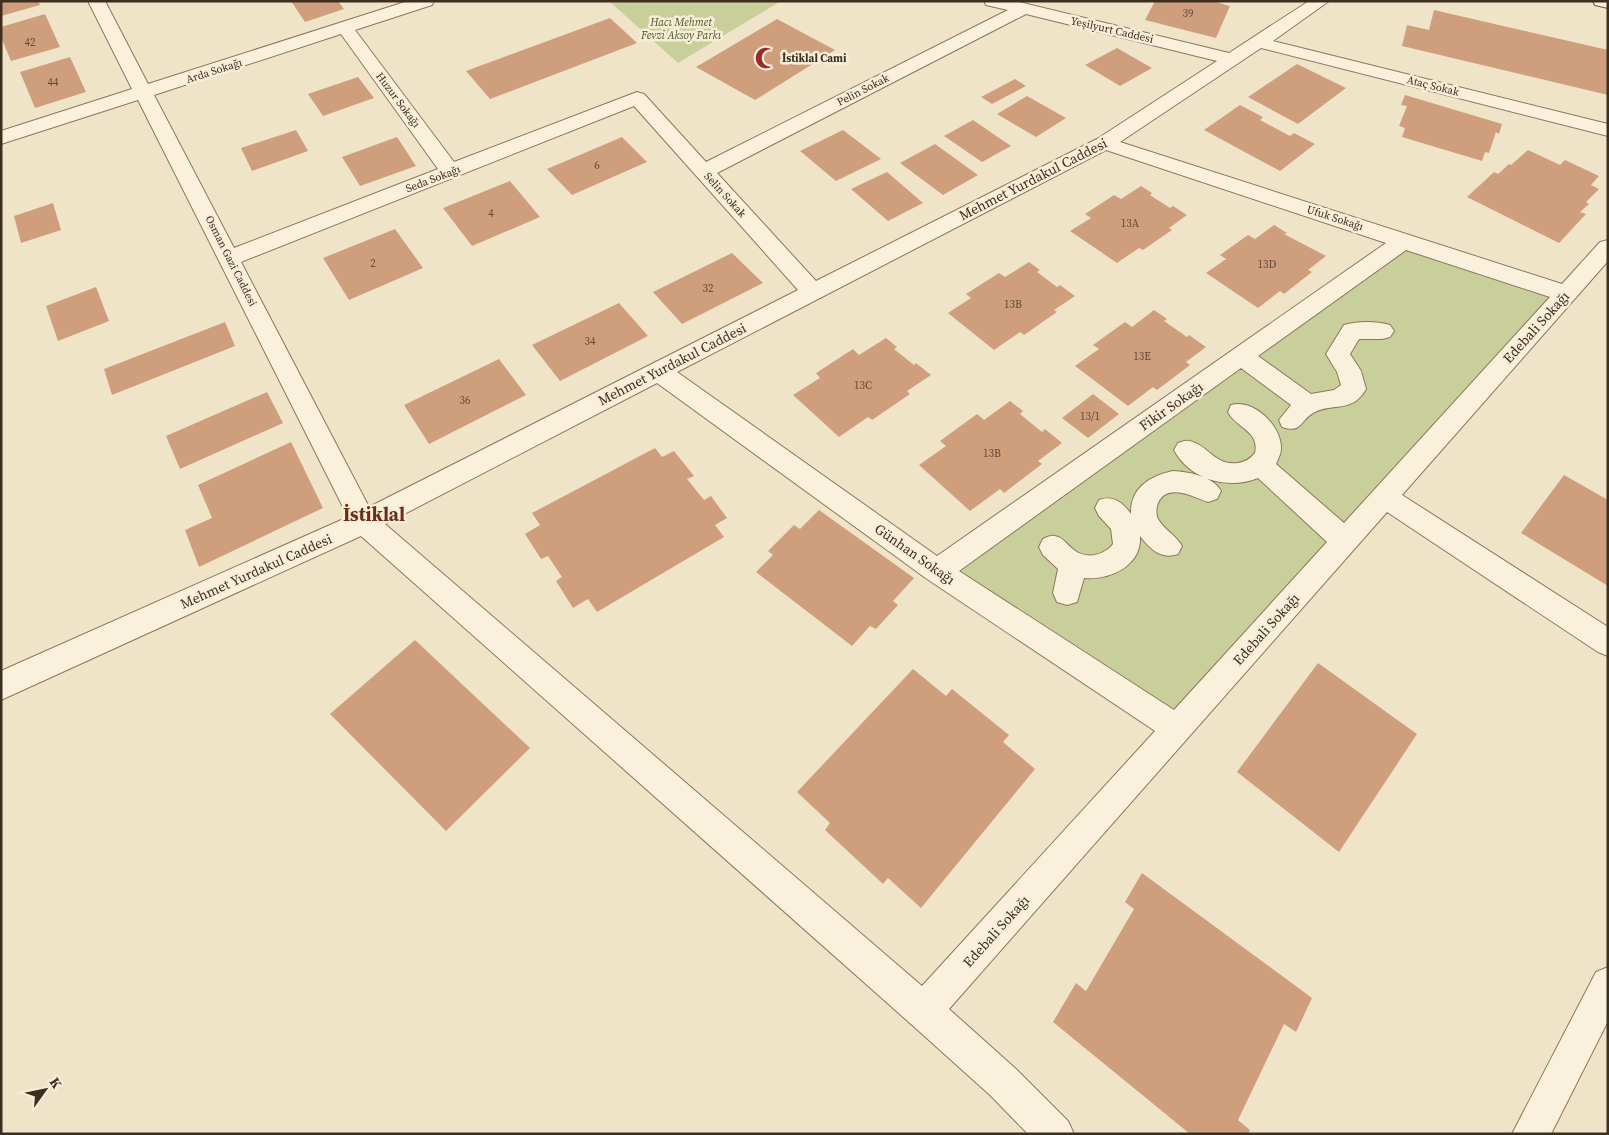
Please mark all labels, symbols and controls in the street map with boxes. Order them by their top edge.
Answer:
house number: 39 [1183,6,1194,21]
street label: Yeşilyurt Caddesi [1069,13,1155,47]
park label: Hacı Mehmet Fevzi Aksoy Parkı [640,15,722,43]
house number: 42 [25,35,36,50]
mosque icon: İstiklal Cami [753,45,779,71]
place label: İstiklal Cami [782,51,847,66]
street label: Arda Sokağı [184,55,244,87]
street label: Huzur Sokağı [372,69,424,131]
street label: Pelin Sokak [834,70,893,110]
street label: Ataç Sokak [1405,72,1462,100]
house number: 44 [48,75,59,90]
street label: Mehmet Yurdakul Caddesi [955,133,1111,225]
house number: 6 [594,158,600,173]
street label: Seda Sokağı [403,162,463,196]
street label: Selin Sokak [701,169,750,222]
street label: Ufuk Sokağı [1305,202,1365,234]
house number: 4 [488,206,494,221]
street label: Osman Gazi Caddesi [202,213,260,309]
house number: 13A [1121,216,1140,231]
house number: 2 [370,256,376,271]
house number: 13D [1258,257,1277,272]
house number: 32 [703,281,714,296]
street label: Edebali Sokağı [1498,287,1574,367]
house number: 13B [1004,297,1022,312]
street label: Mehmet Yurdakul Caddesi [594,318,750,410]
house number: 34 [585,334,596,349]
house number: 13E [1133,349,1151,364]
street label: Fikir Sokağı [1135,377,1207,435]
house number: 13C [854,378,872,393]
house number: 36 [460,393,471,408]
house number: 13/1 [1080,409,1100,424]
house number: 13B [983,446,1001,461]
district label: İstiklal [343,501,405,527]
street label: Günhan Sokağı [871,519,959,589]
street label: Mehmet Yurdakul Caddesi [177,529,335,613]
street label: Edebali Sokağı [1228,589,1304,669]
street label: Edebali Sokağı [958,891,1034,971]
north arrow [20,1065,70,1115]
text: K [45,1073,67,1093]

